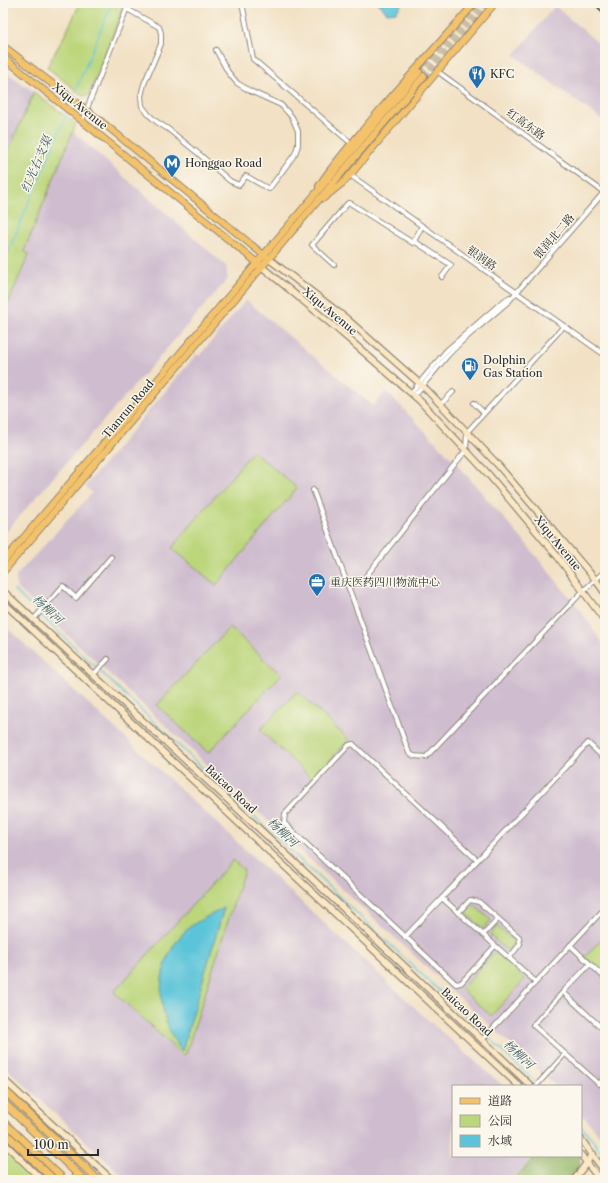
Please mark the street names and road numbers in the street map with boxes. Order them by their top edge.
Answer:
street label: Xiqu Avenue [49,79,110,133]
street label: 红高东路 [504,105,548,143]
street label: 银润北二路 [531,211,577,261]
street label: 银润路 [464,243,500,273]
street label: Xiqu Avenue [299,283,360,338]
street label: Tianrun Road [99,376,157,441]
street label: Xiqu Avenue [531,512,585,573]
street label: Baicao Road [202,762,260,817]
street label: Baicao Road [438,985,496,1040]

